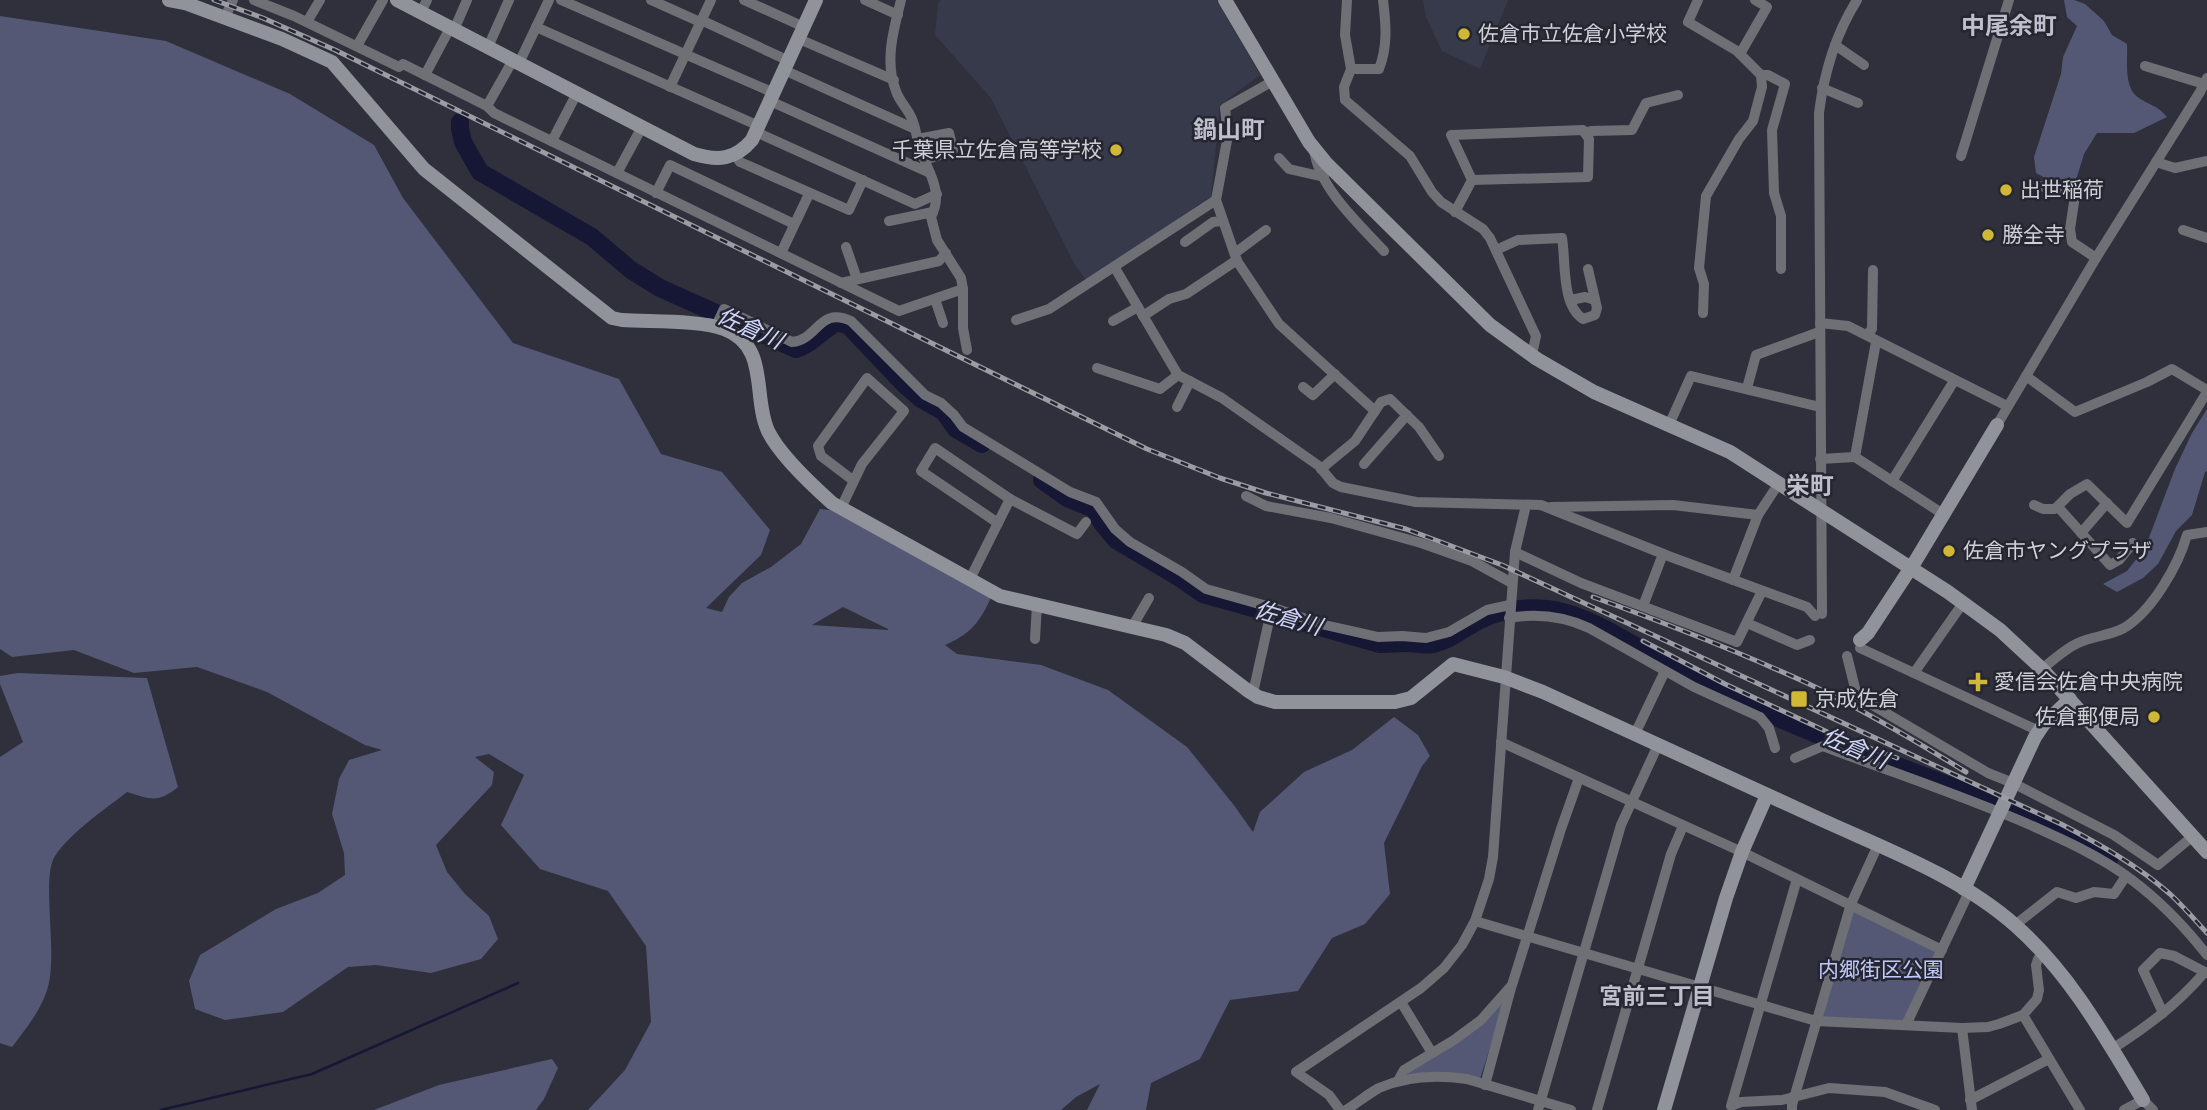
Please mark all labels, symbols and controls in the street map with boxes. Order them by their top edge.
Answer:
district label: 中尾余町 [1961,10,2057,41]
place label: 佐倉市立佐倉小学校 [1478,20,1667,47]
marker: 佐倉市立佐倉小学校 [1456,26,1472,42]
district label: 鍋山町 [1193,114,1265,145]
place label: 千葉県立佐倉高等学校 [892,136,1102,163]
marker: 千葉県立佐倉高等学校 [1108,142,1124,158]
place label: 出世稲荷 [2020,176,2104,203]
marker: 出世稲荷 [1998,182,2014,198]
place label: 勝全寺 [2002,221,2065,248]
marker: 勝全寺 [1980,227,1996,243]
water label: 佐倉川 [713,300,790,356]
district label: 栄町 [1786,470,1834,501]
place label: 佐倉市ヤングプラザ [1963,537,2152,564]
marker: 佐倉市ヤングプラザ [1941,543,1957,559]
water label: 佐倉川 [1251,594,1328,642]
place label: 愛信会佐倉中央病院 [1994,668,2183,695]
marker: 愛信会佐倉中央病院 [1968,672,1988,692]
place label: 京成佐倉 [1815,685,1899,712]
marker: 京成佐倉 [1789,689,1809,709]
place label: 佐倉郵便局 [2035,703,2140,730]
marker: 佐倉郵便局 [2146,709,2162,725]
water label: 佐倉川 [1818,721,1895,776]
park label: 内郷街区公園 [1818,956,1944,983]
district label: 宮前三丁目 [1600,981,1715,1010]

